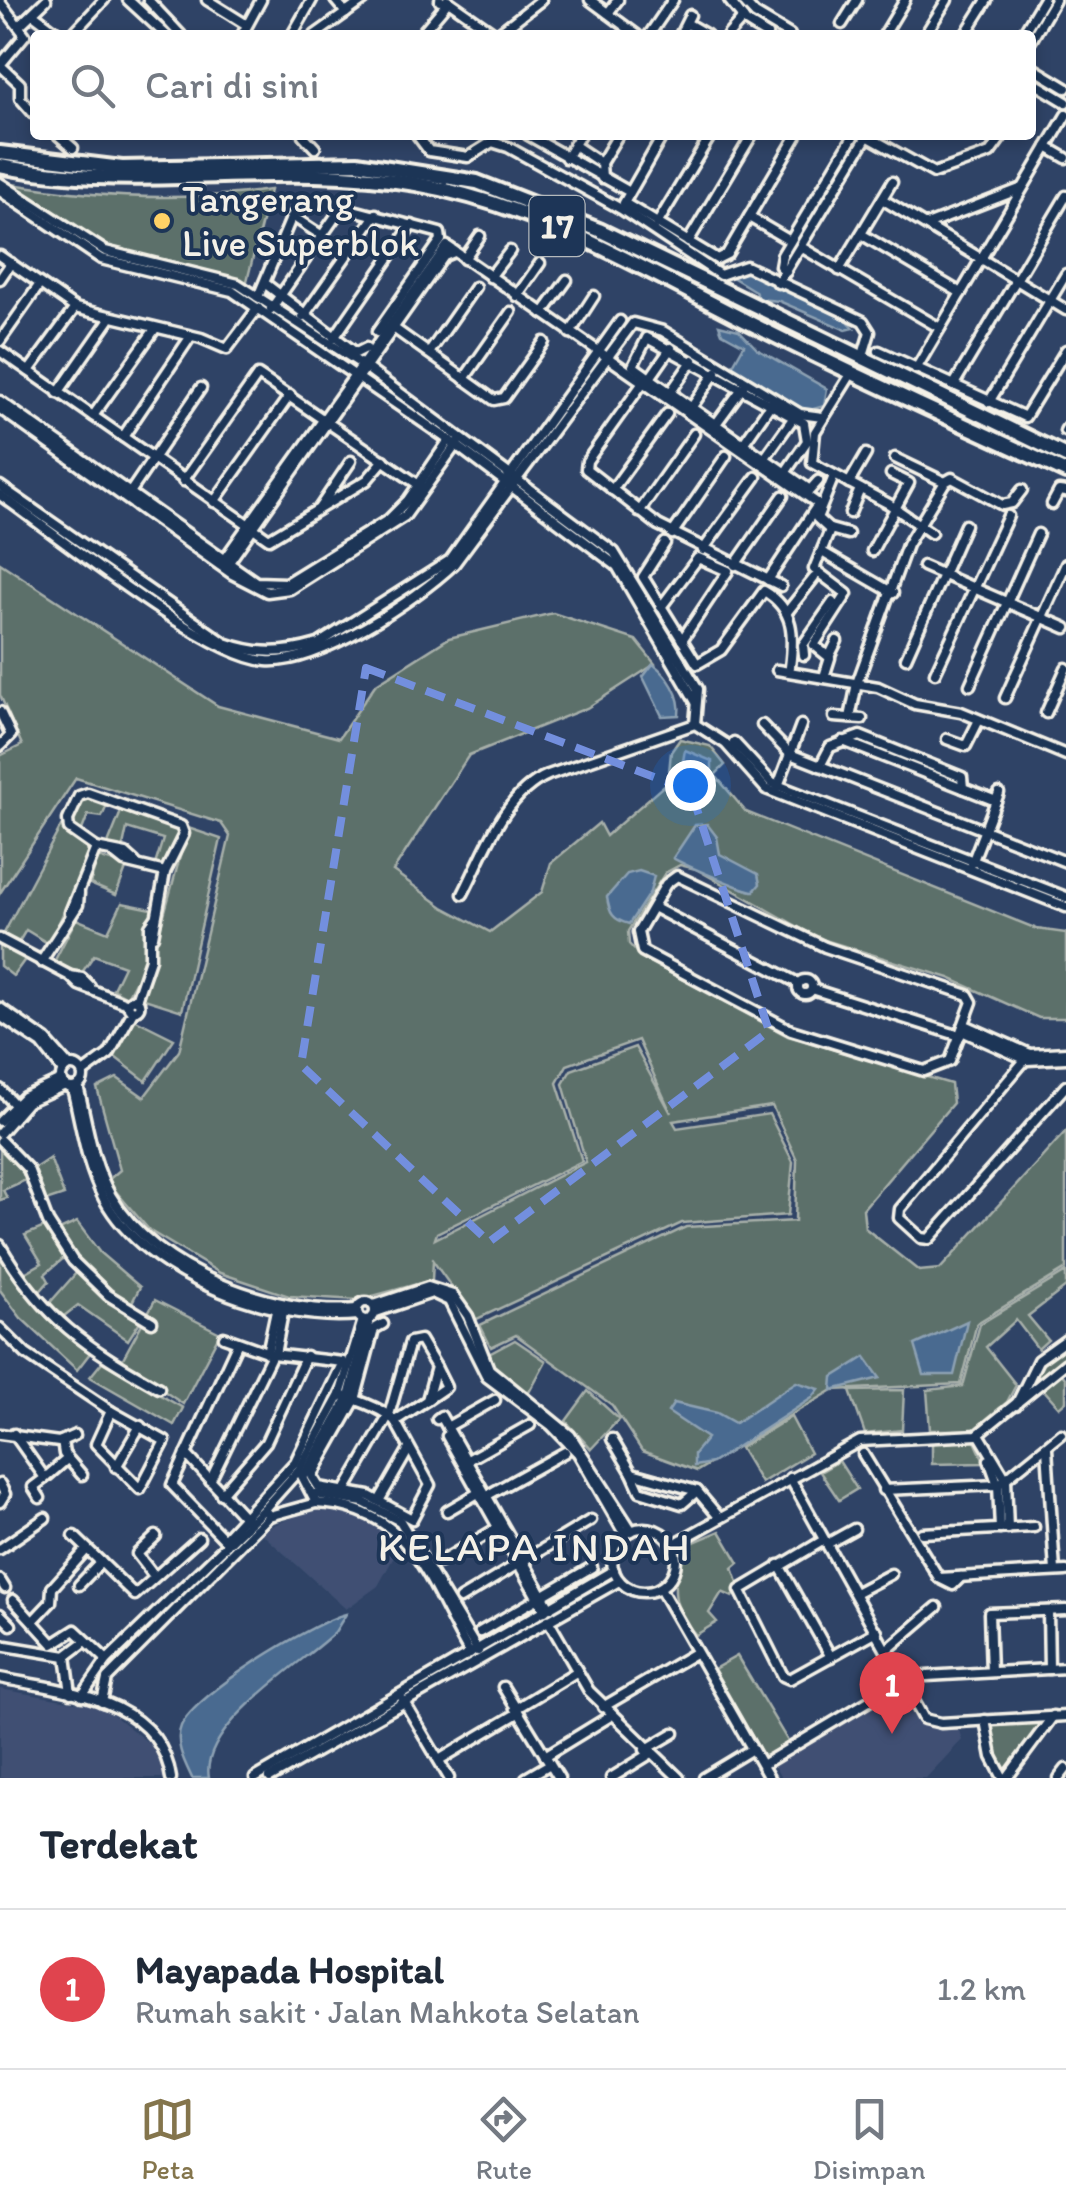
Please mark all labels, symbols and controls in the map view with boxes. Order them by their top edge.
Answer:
search box [30,30,1036,140]
icon: search [65,58,120,113]
text: Cari di sini [145,62,319,108]
place label: Tangerang Live Superblok [182,176,419,266]
road number: 17 [530,196,584,256]
marker: Tangerang Live Superblok [151,210,173,232]
your location [665,760,716,811]
district label: KELAPA INDAH [378,1521,692,1572]
pin: 1 [860,1652,924,1734]
text: Terdekat [40,1818,198,1869]
text: Mayapada Hospital [135,1947,444,1993]
text: 1 [65,1970,80,2008]
text: 1.2 km [937,1970,1026,2008]
text: Rumah sakit · Jalan Mahkota Selatan [135,1993,640,2031]
tab: Peta [140,2092,195,2186]
tab: Rute [476,2092,532,2186]
tab: Disimpan [813,2092,926,2186]

